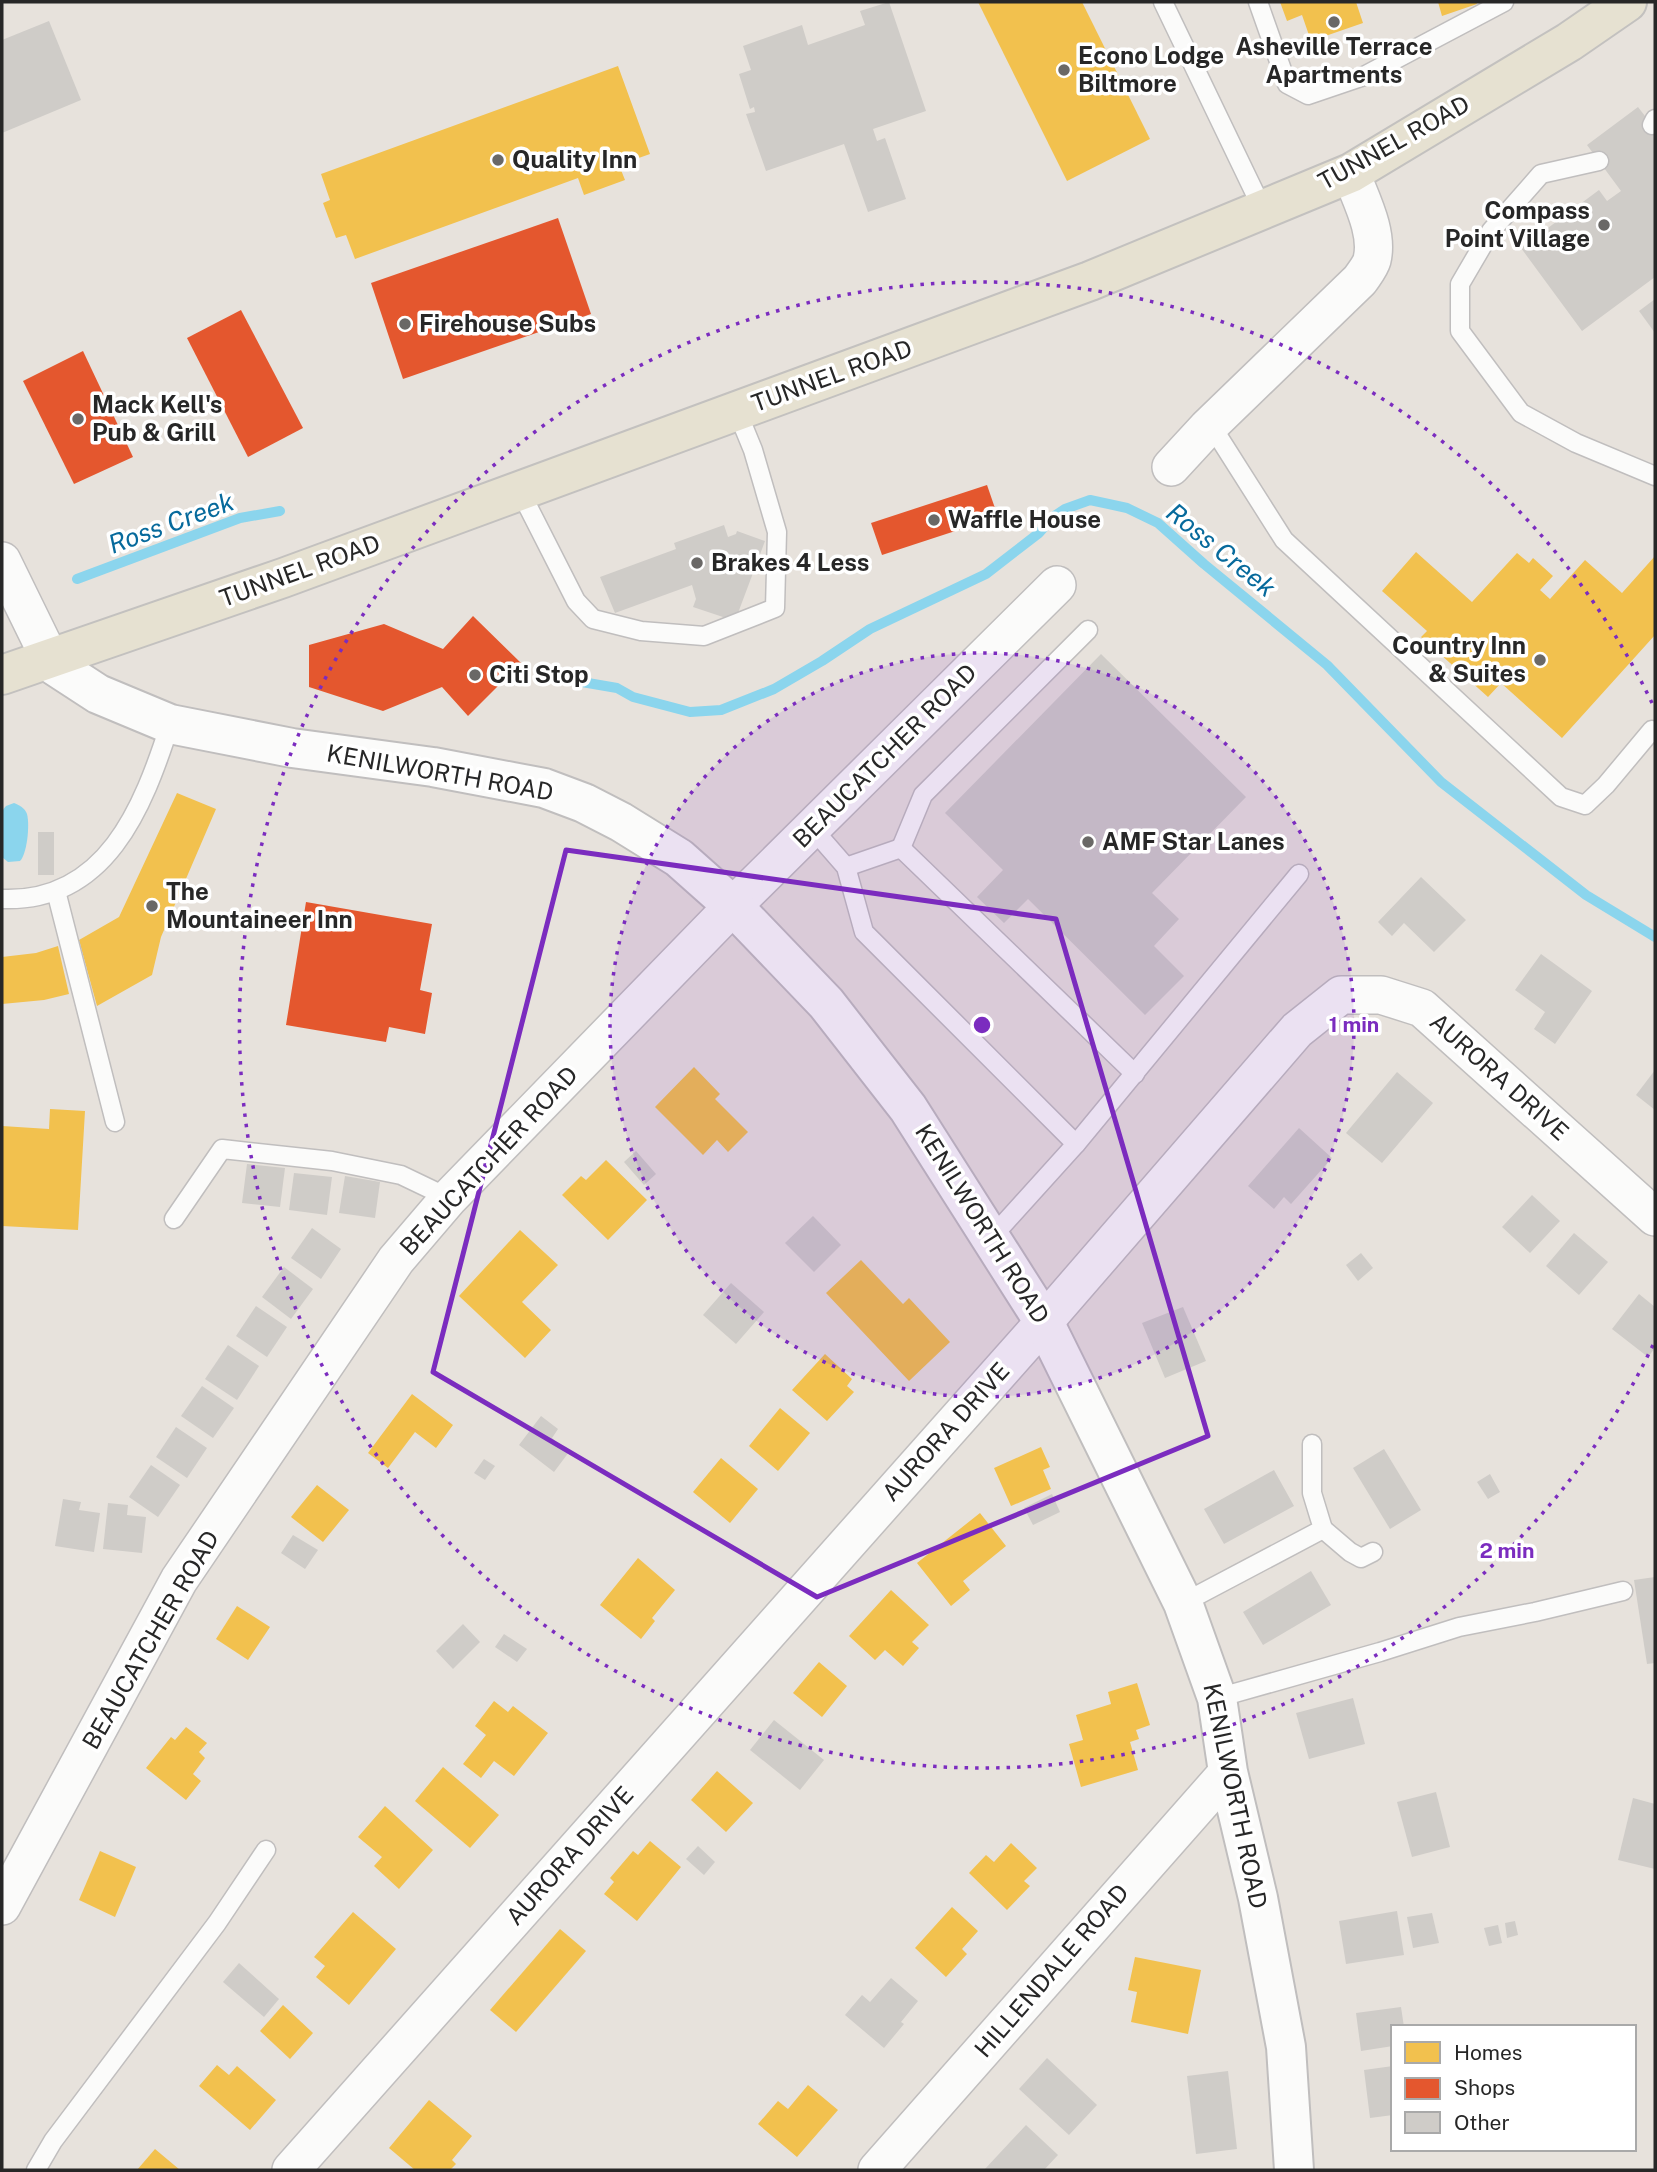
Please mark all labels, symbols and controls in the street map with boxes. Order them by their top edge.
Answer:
marker: Asheville Terrace Apartments [1326,14,1342,30]
place label: Asheville Terrace Apartments [1235,32,1433,88]
place label: Econo Lodge Biltmore [1078,41,1224,97]
marker: Econo Lodge Biltmore [1056,62,1072,78]
street label: TUNNEL ROAD [1313,89,1474,195]
place label: Quality Inn [512,145,637,173]
marker: Quality Inn [490,152,506,168]
place label: Compass Point Village [1445,196,1590,252]
marker: Compass Point Village [1596,217,1612,233]
place label: Firehouse Subs [419,309,596,337]
marker: Firehouse Subs [397,316,413,332]
street label: TUNNEL ROAD [748,333,916,417]
place label: Mack Kell's Pub & Grill [92,390,222,446]
marker: Mack Kell's Pub & Grill [70,411,86,427]
water label: Ross Creek [104,486,238,560]
water label: Ross Creek [1161,496,1282,603]
place label: Waffle House [948,505,1101,533]
marker: Waffle House [926,512,942,528]
street label: TUNNEL ROAD [216,528,384,612]
place label: Brakes 4 Less [711,548,869,576]
marker: Brakes 4 Less [689,555,705,571]
place label: Country Inn & Suites [1392,631,1526,687]
marker: Country Inn & Suites [1532,652,1548,668]
street label: BEAUCATCHER ROAD [787,658,982,853]
place label: Citi Stop [489,660,589,688]
marker: Citi Stop [467,667,483,683]
street label: KENILWORTH ROAD [325,738,556,806]
place label: AMF Star Lanes [1102,827,1285,855]
marker: AMF Star Lanes [1080,834,1096,850]
place label: The Mountaineer Inn [166,877,353,933]
marker: The Mountaineer Inn [144,898,160,914]
street label: AURORA DRIVE [1425,1007,1575,1146]
text: 1 min [1329,1012,1379,1037]
centre of rings [970,1013,994,1037]
street label: BEAUCATCHER ROAD [394,1060,583,1260]
street label: KENILWORTH ROAD [910,1119,1056,1328]
street label: AURORA DRIVE [876,1356,1015,1506]
street label: BEAUCATCHER ROAD [76,1525,224,1754]
text: 2 min [1479,1538,1535,1563]
street label: KENILWORTH ROAD [1198,1681,1274,1911]
street label: AURORA DRIVE [500,1780,639,1930]
street label: HILLENDALE ROAD [968,1878,1134,2063]
legend [1391,2025,1636,2151]
text: Homes [1454,2040,1522,2065]
text: Shops [1454,2075,1515,2100]
text: Other [1454,2110,1510,2135]

